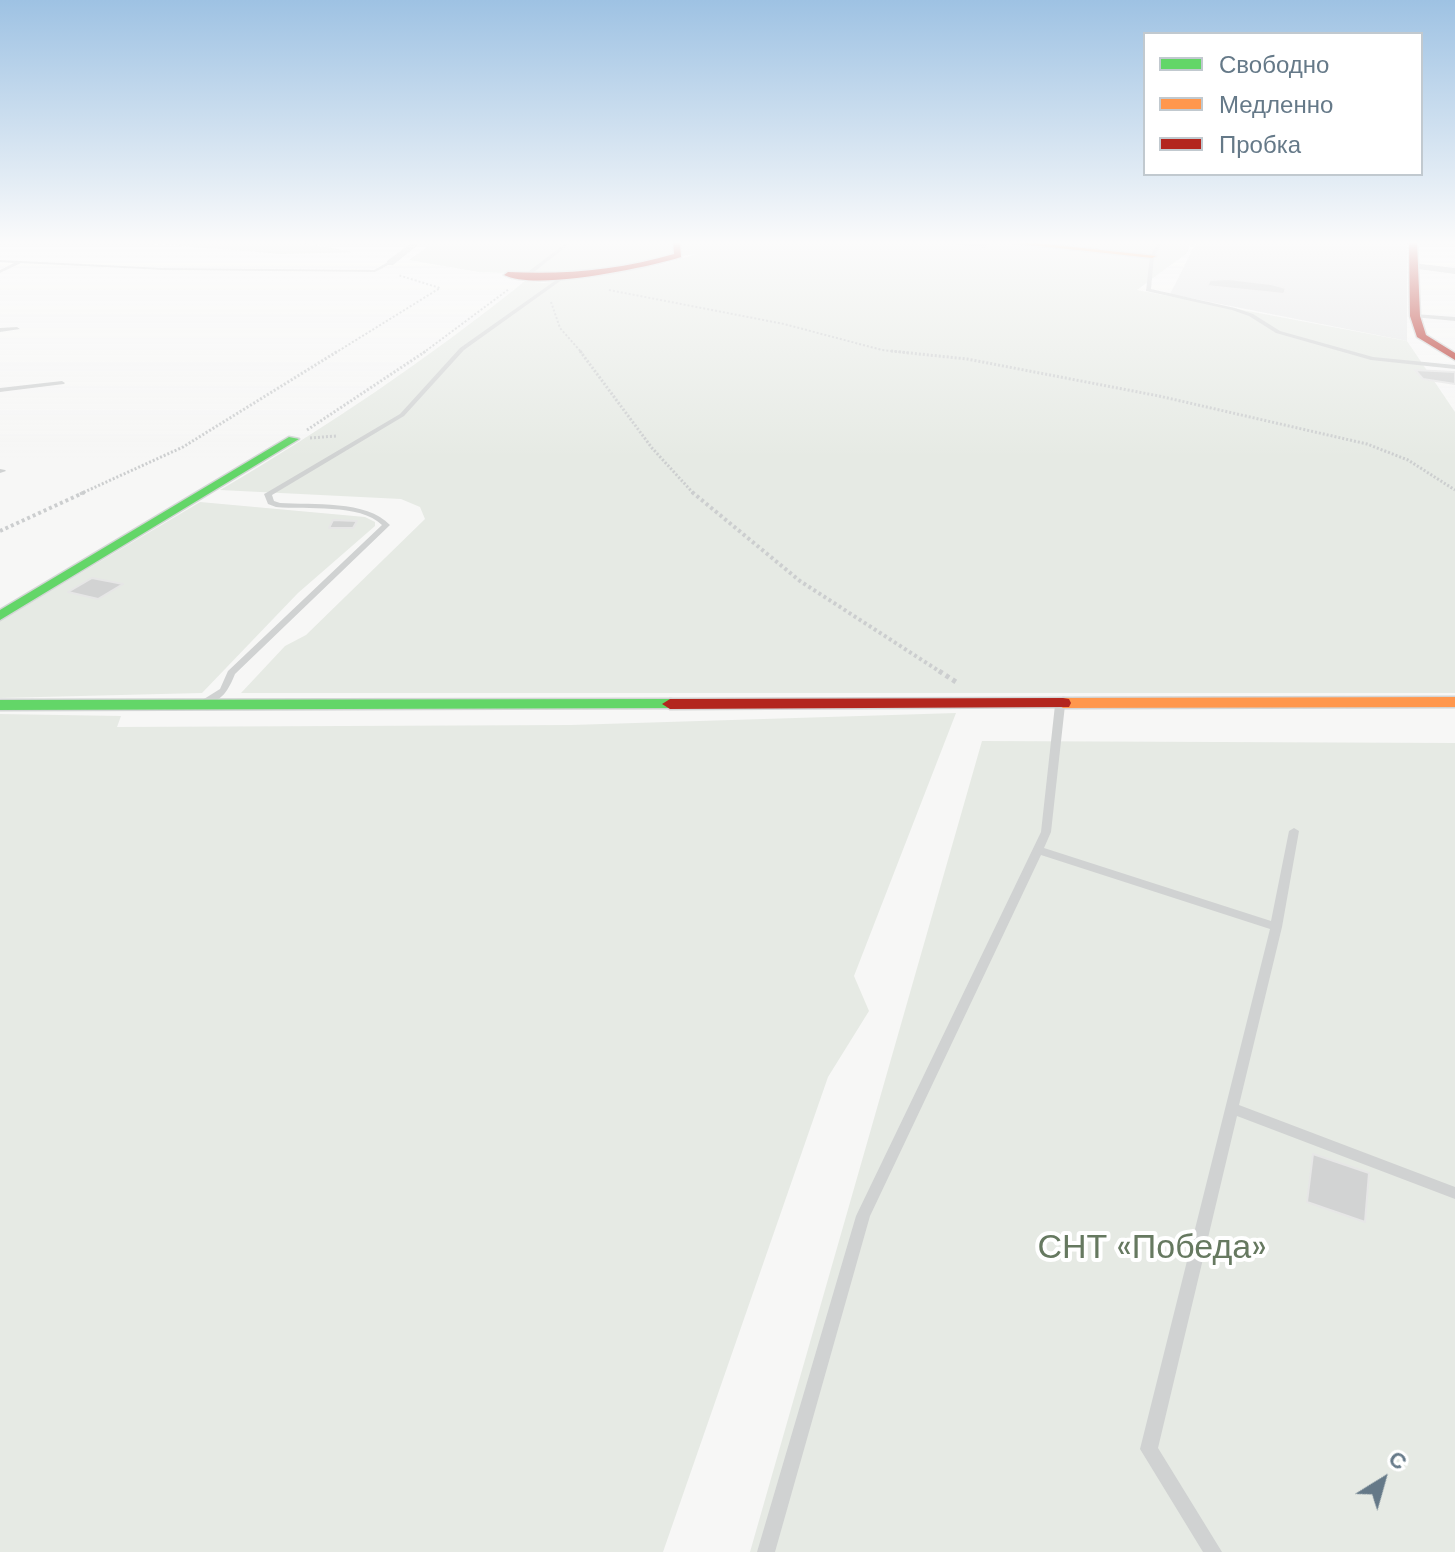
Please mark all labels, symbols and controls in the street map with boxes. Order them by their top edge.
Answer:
legend [1143,32,1423,176]
text: Свободно [1219,49,1329,80]
text: Медленно [1219,89,1333,120]
text: Пробка [1219,129,1301,160]
park label: СНТ «Победа» [1037,1229,1267,1269]
north arrow [1343,1440,1423,1520]
text: С [1383,1444,1413,1477]

